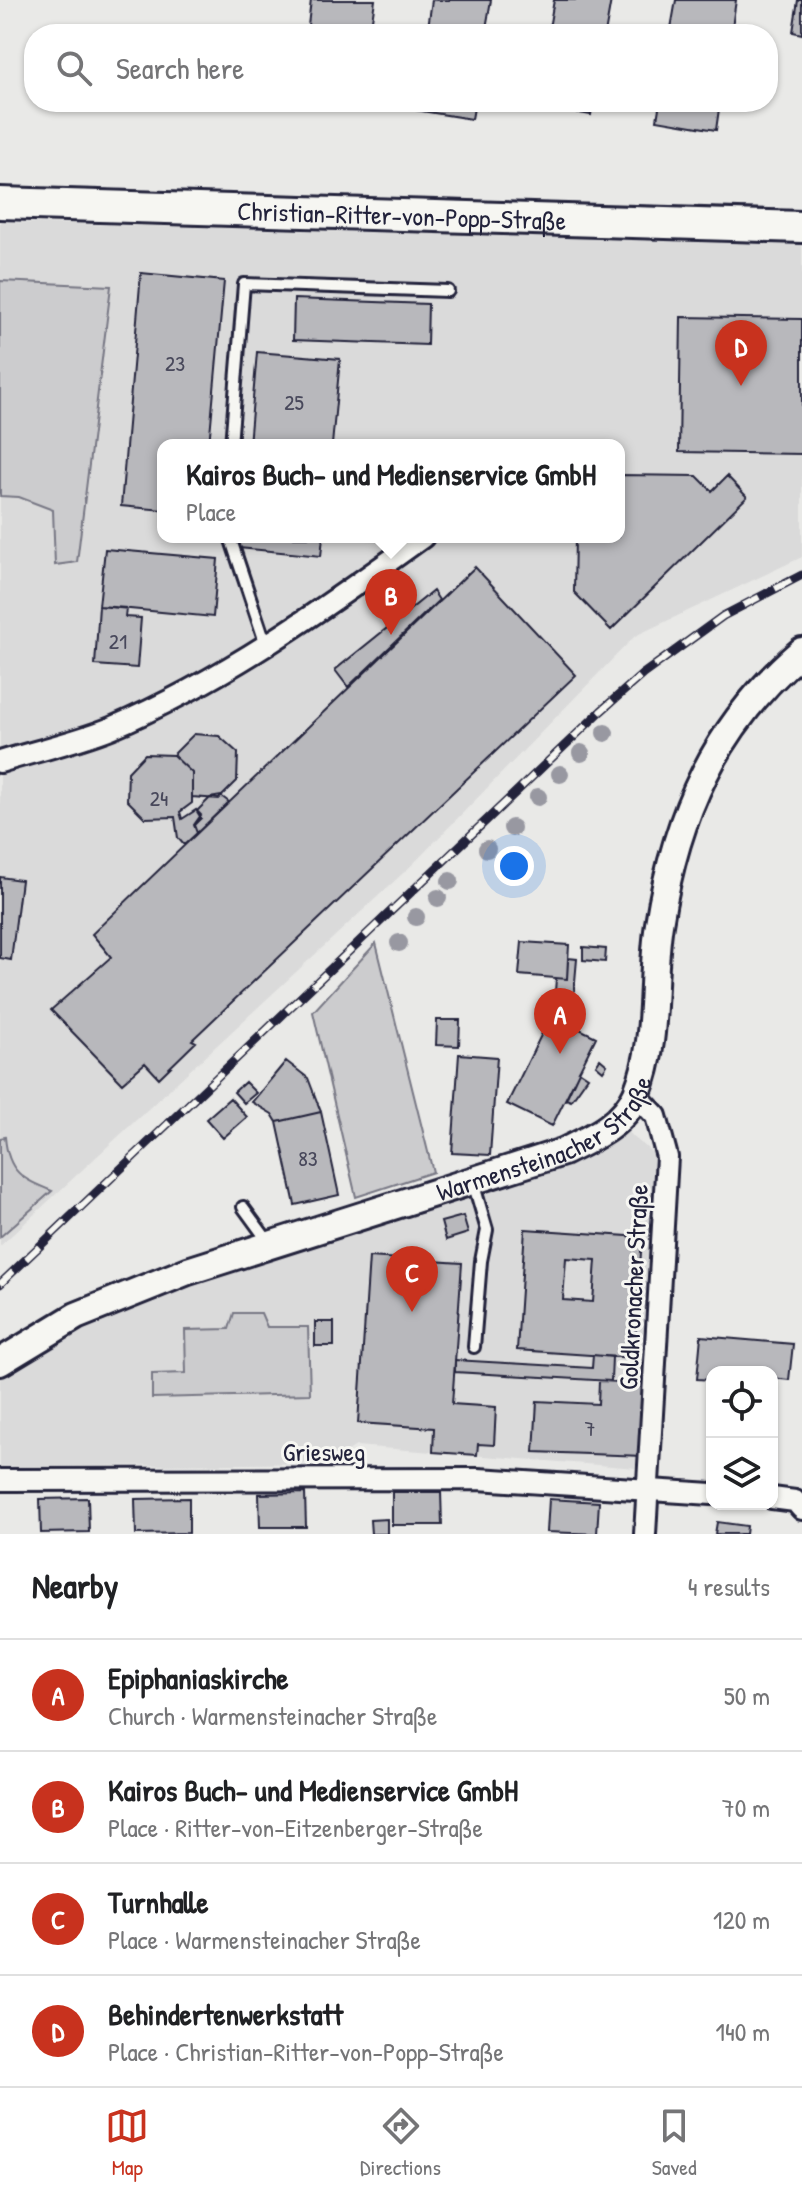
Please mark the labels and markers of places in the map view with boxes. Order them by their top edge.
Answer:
pin: D [715,320,767,386]
pin: B [365,569,417,635]
pin: A [534,988,586,1054]
pin: C [386,1246,438,1312]

